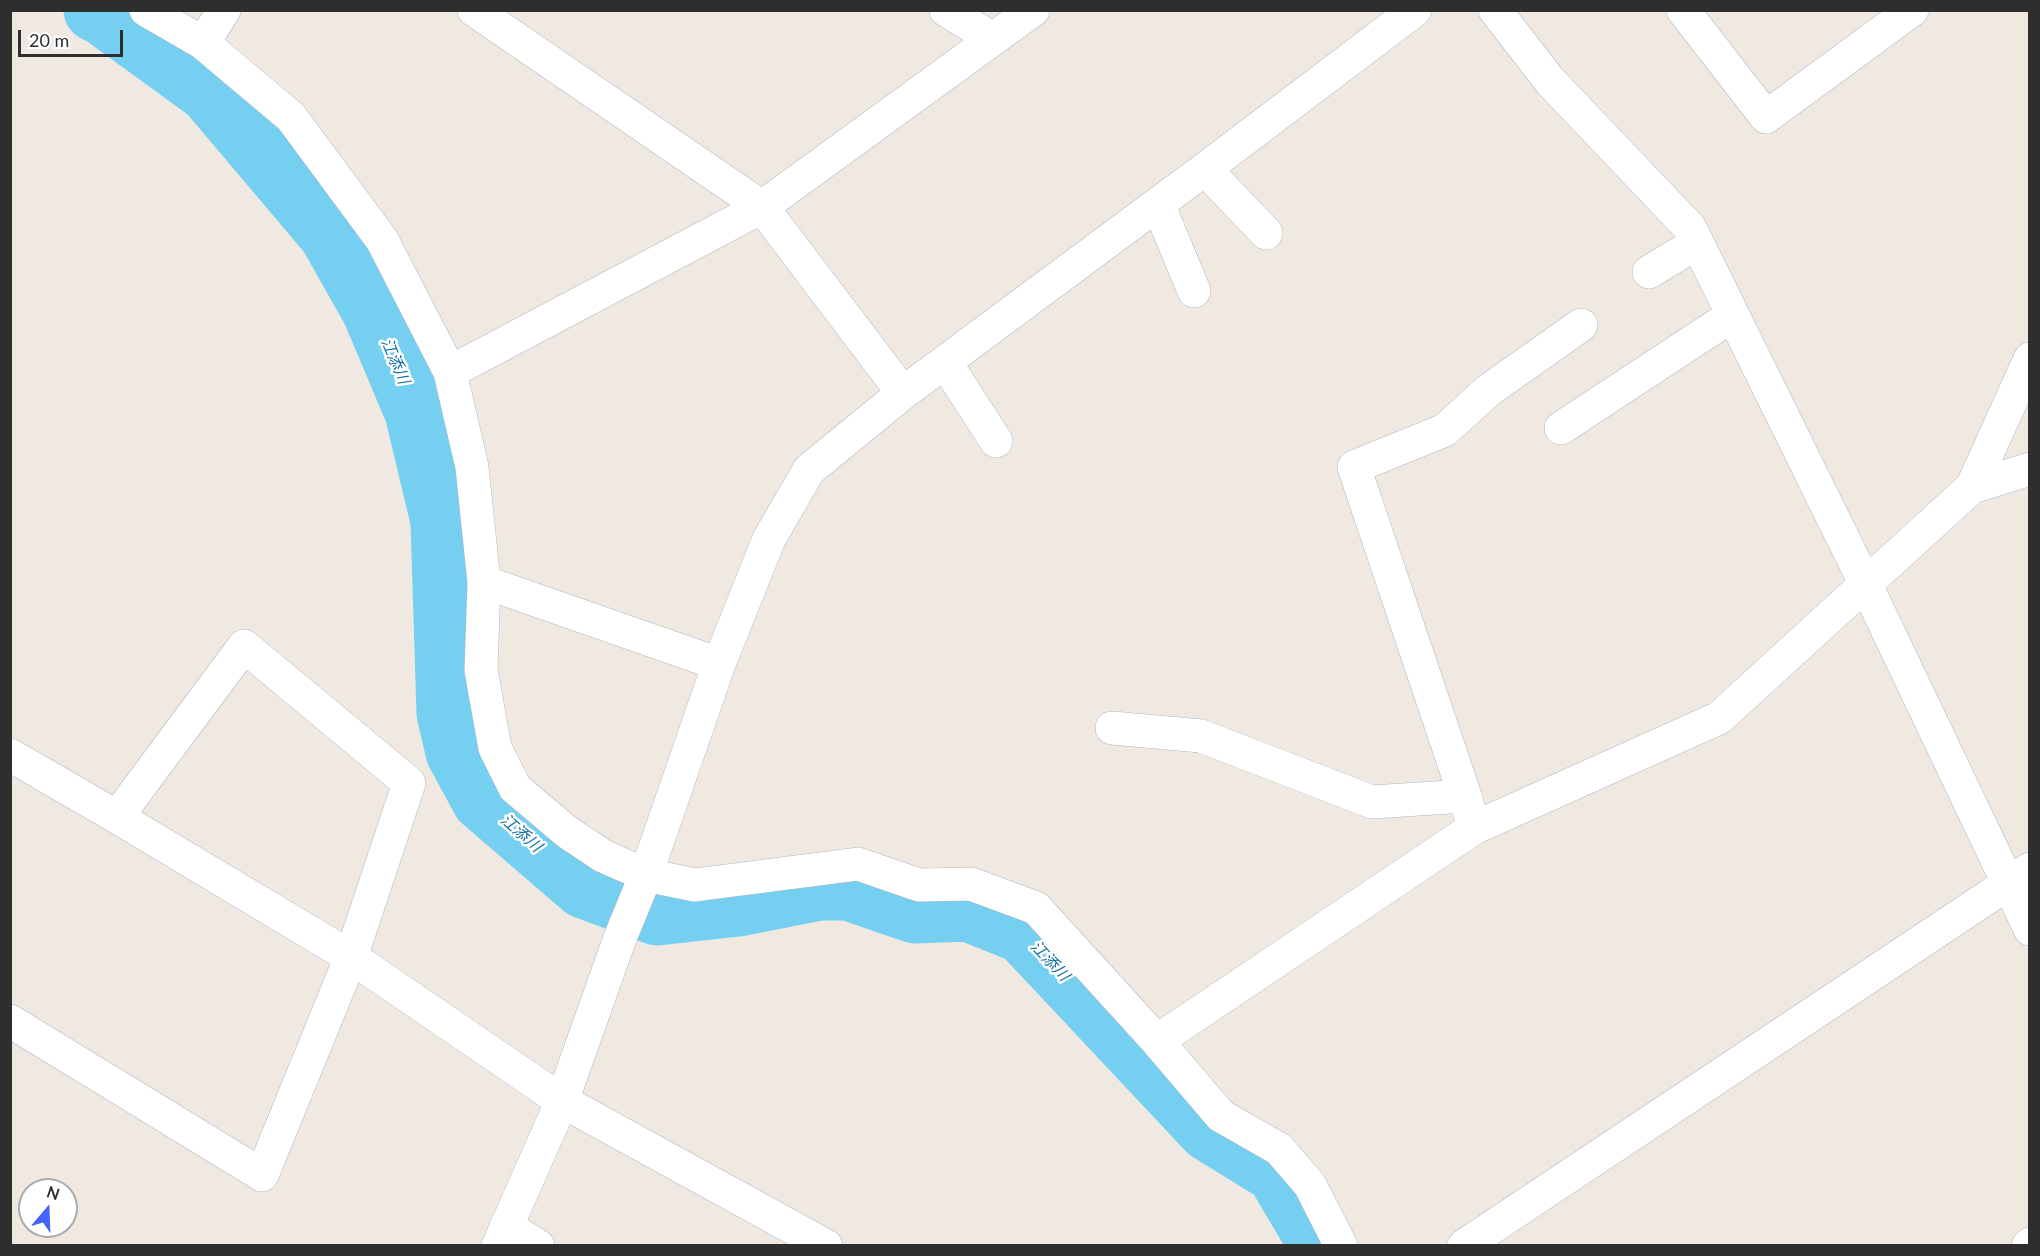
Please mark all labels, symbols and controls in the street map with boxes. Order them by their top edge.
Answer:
scale bar [21,18,126,56]
text: 20 m [29,29,69,51]
water label: 江添川 [377,335,413,387]
water label: 江添川 [497,810,545,856]
water label: 江添川 [1027,937,1073,985]
north arrow [18,1178,78,1238]
text: N [44,1181,62,1203]

